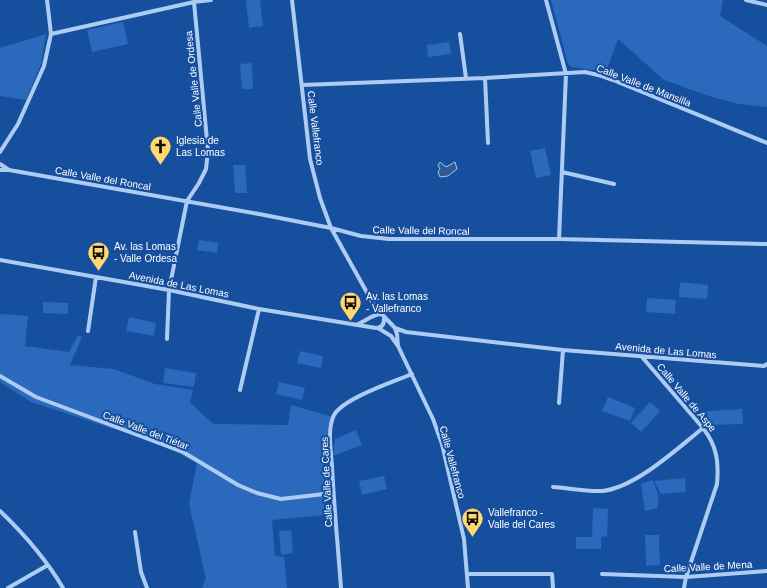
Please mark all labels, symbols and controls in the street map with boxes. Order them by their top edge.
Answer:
street label: Calle Valle de Ordesa [183,30,204,128]
street label: Calle Valle de Mansilla [595,62,693,109]
street label: Calle Vallefranco [305,90,326,166]
church icon: Iglesia de Las Lomas [147,133,173,166]
place label: Iglesia de Las Lomas [176,135,225,158]
street label: Calle Valle del Roncal [54,165,152,192]
street label: Calle Valle del Roncal [372,224,470,237]
bus stop icon: Av. las Lomas - Valle Ordesa [85,239,111,272]
place label: Av. las Lomas - Valle Ordesa [114,241,178,264]
street label: Avenida de Las Lomas [128,269,230,300]
bus stop icon: Av. las Lomas - Vallefranco [337,289,363,322]
place label: Av. las Lomas - Vallefranco [366,291,428,314]
street label: Avenida de Las Lomas [615,341,717,360]
street label: Calle Valle de Aspe [655,361,719,434]
street label: Calle Valle del Tiétar [101,409,191,452]
street label: Calle Vallefranco [438,425,468,500]
street label: Calle Valle de Cares [319,437,334,527]
bus stop icon: Vallefranco - Valle del Cares [460,505,486,538]
place label: Vallefranco - Valle del Cares [488,507,555,530]
street label: Calle Valle de Mena [663,559,753,574]

